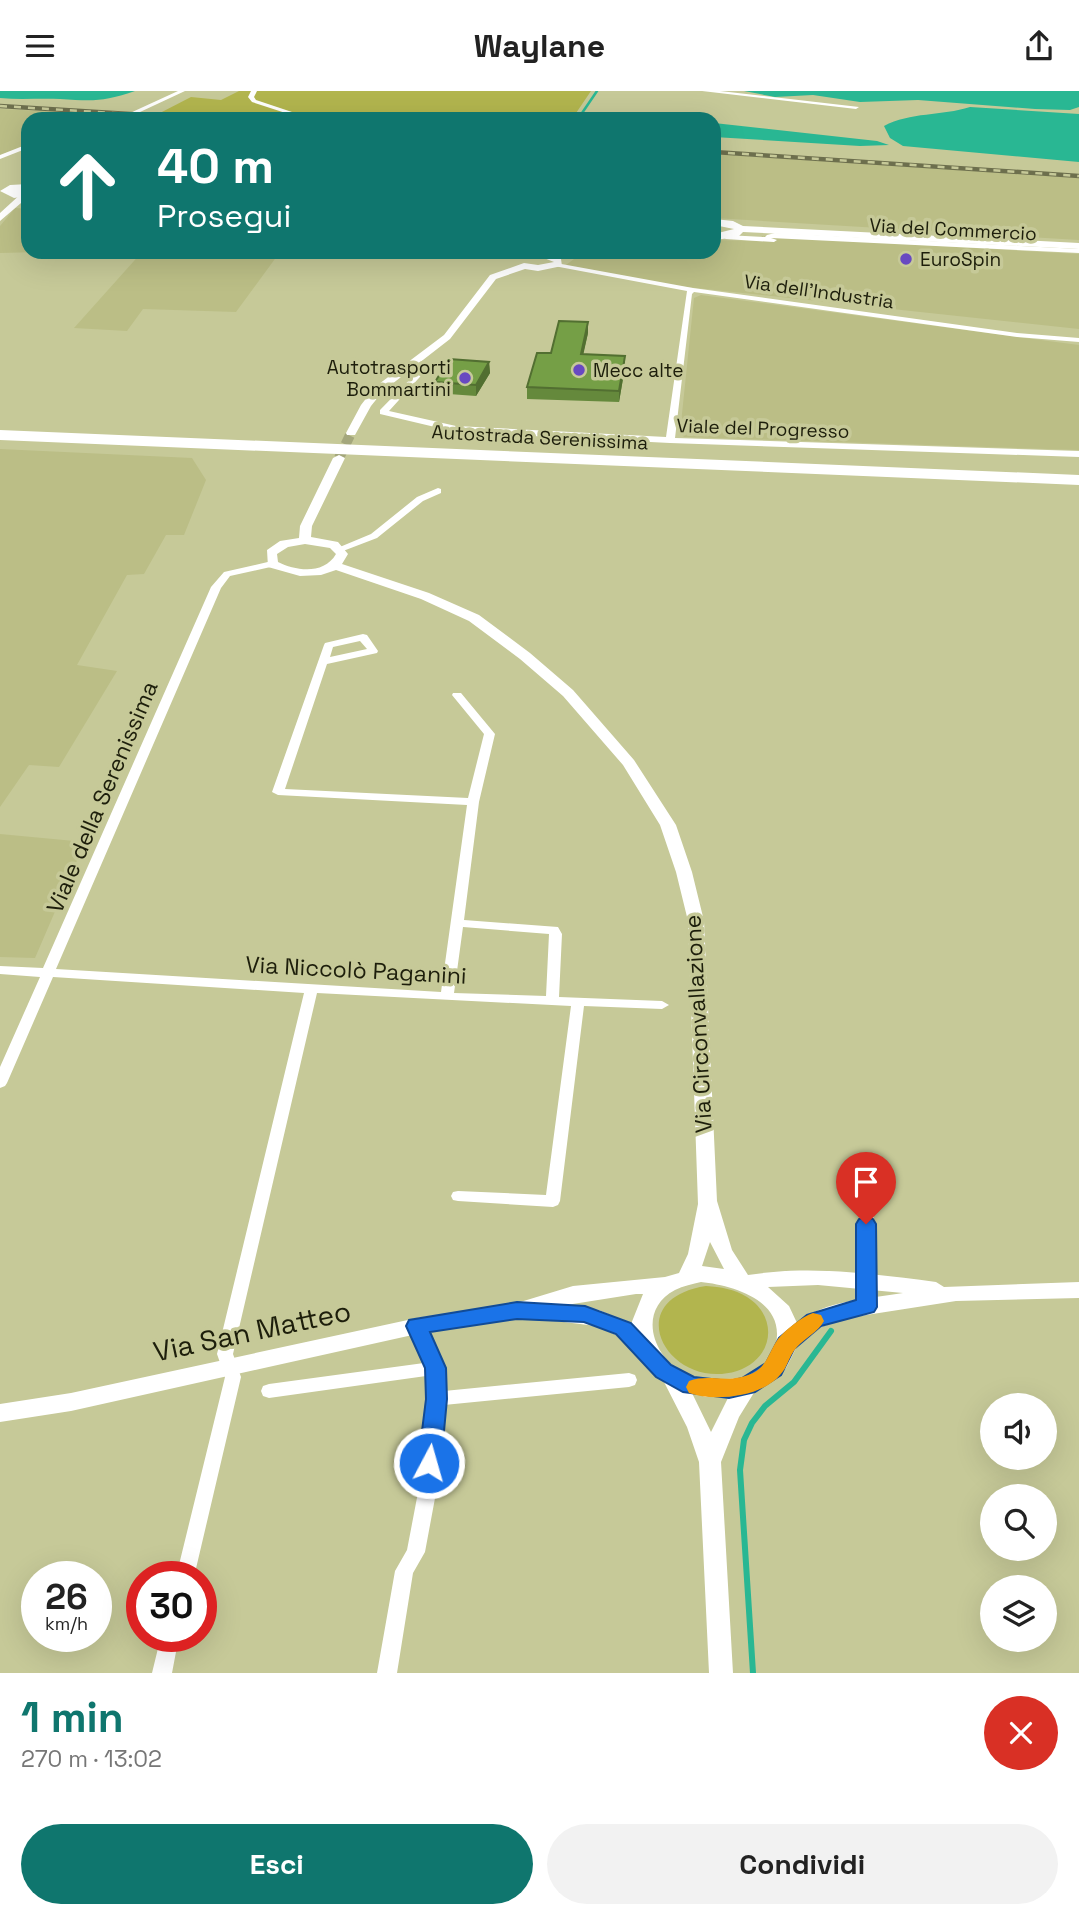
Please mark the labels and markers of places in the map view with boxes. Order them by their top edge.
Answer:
place label: EuroSpin [920,247,1001,272]
marker: EuroSpin [898,251,914,267]
place label: Autotrasporti Bommartini [327,355,451,402]
place label: Mecc alte [593,358,684,383]
marker: Mecc alte [571,362,587,378]
marker: Autotrasporti Bommartini [457,370,473,386]
pin [836,1152,896,1224]

